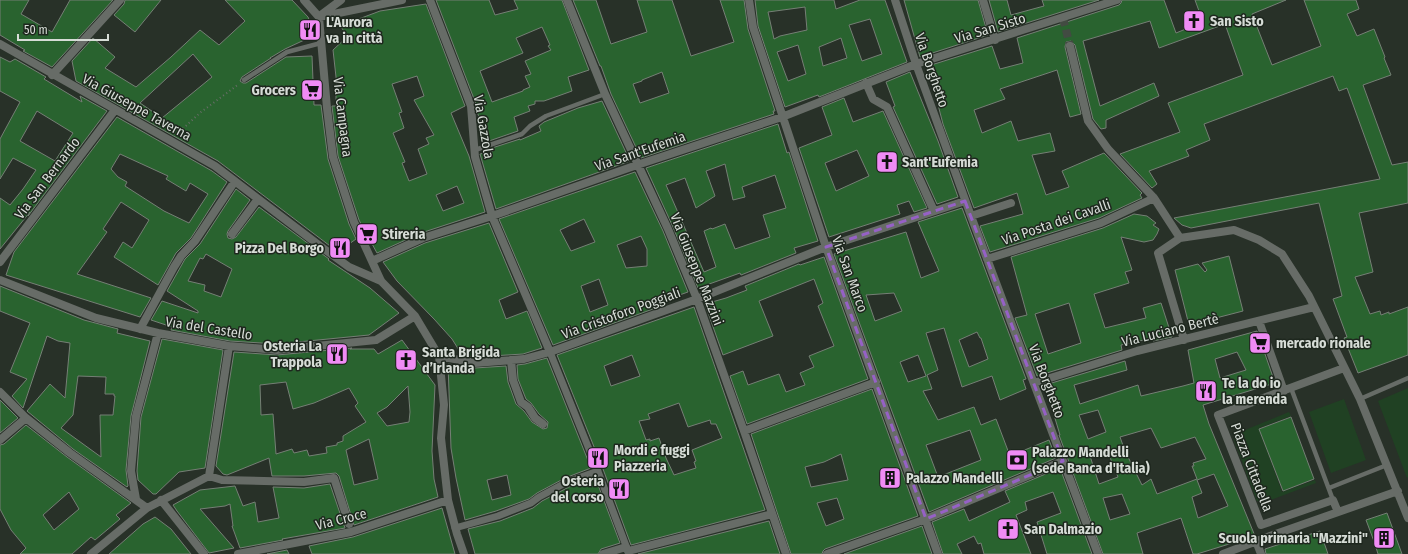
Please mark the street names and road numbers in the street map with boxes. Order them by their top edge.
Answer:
street label: Via San Sisto [953,10,1028,47]
street label: Via Borghetto [911,31,952,110]
street label: Via Giuseppe Taverna [79,70,194,145]
street label: Via Campagna [329,76,356,158]
street label: Via Gazzola [470,94,498,160]
street label: Via Sant'Eufemia [592,128,688,175]
street label: Via San Bernardo [11,134,84,223]
street label: Via Posta dei Cavalli [999,196,1113,249]
street label: Via Giuseppe Mazzini [666,210,727,328]
street label: Via San Marco [828,234,871,315]
street label: Via Cristoforo Poggiali [559,284,683,343]
street label: Via Luciano Bertè [1120,310,1220,351]
street label: Via del Castello [164,313,254,344]
street label: Via Borghetto [1025,342,1068,420]
street label: Piazza Cittadella [1227,420,1276,514]
street label: Via Croce [314,505,369,534]

